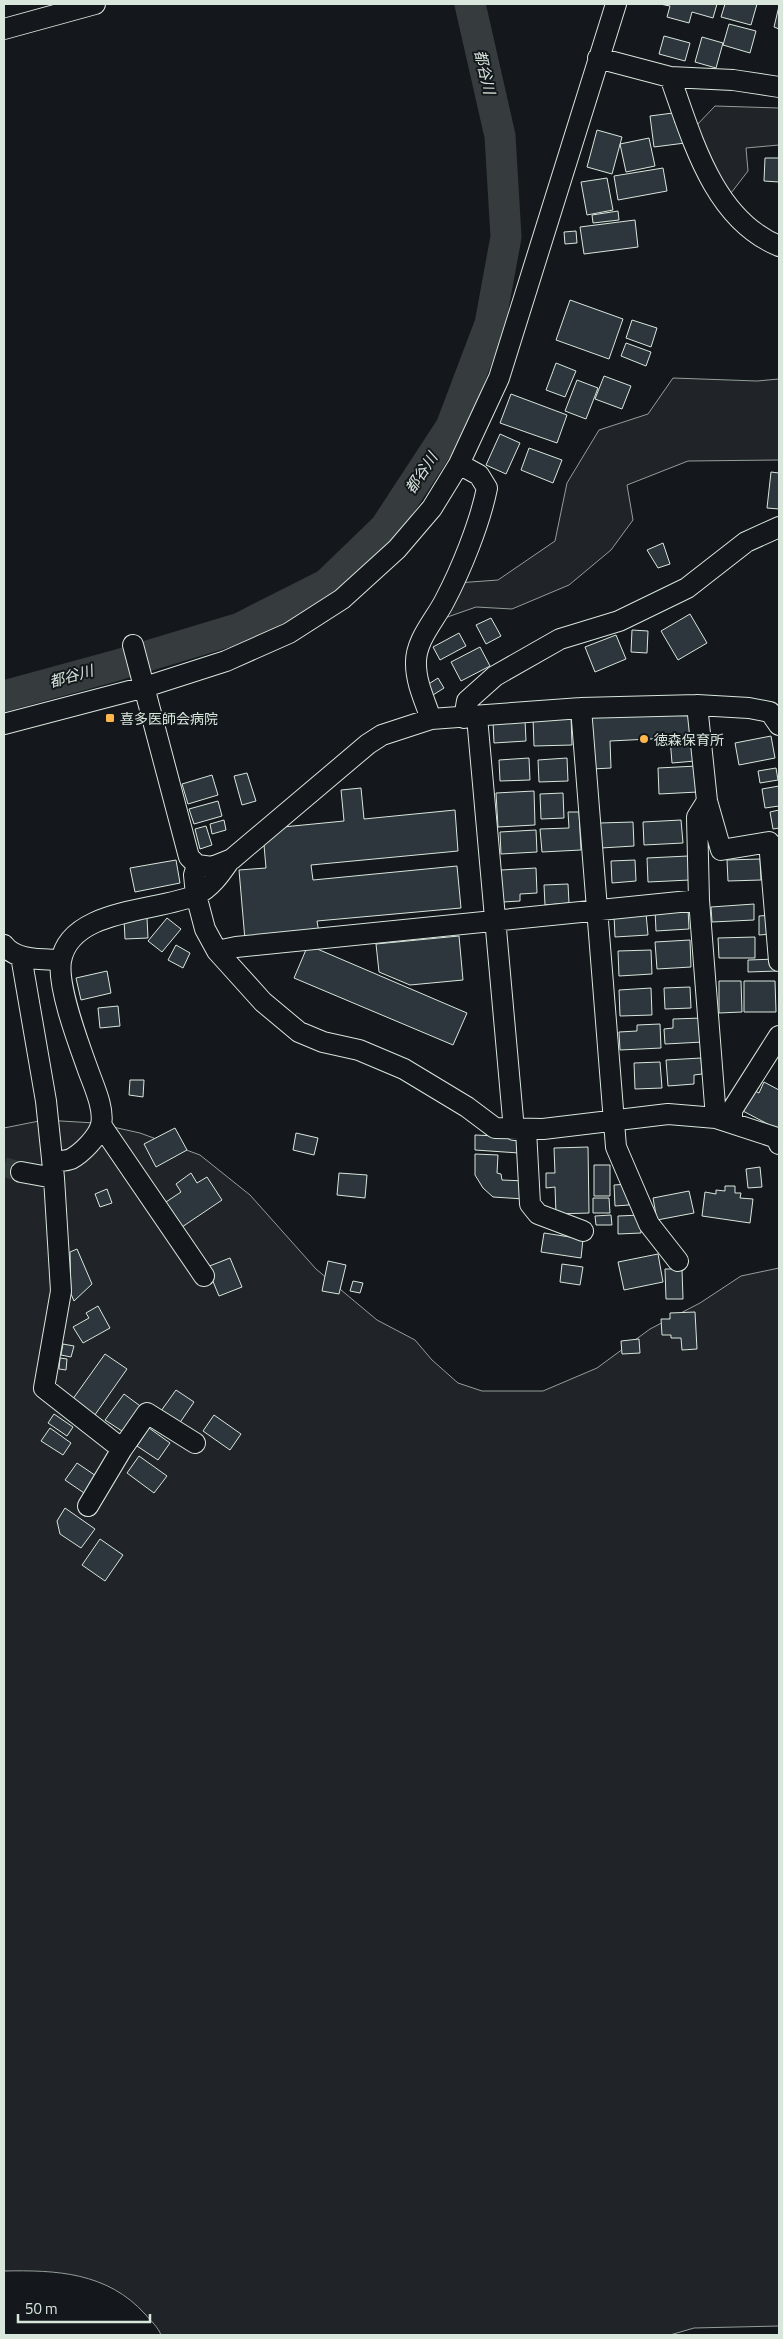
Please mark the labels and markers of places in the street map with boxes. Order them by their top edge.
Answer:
place label: 喜多医師会病院 [120,708,218,729]
marker: 喜多医師会病院 [104,712,116,724]
place label: 徳森保育所 [654,729,724,750]
marker: 徳森保育所 [638,733,650,745]

